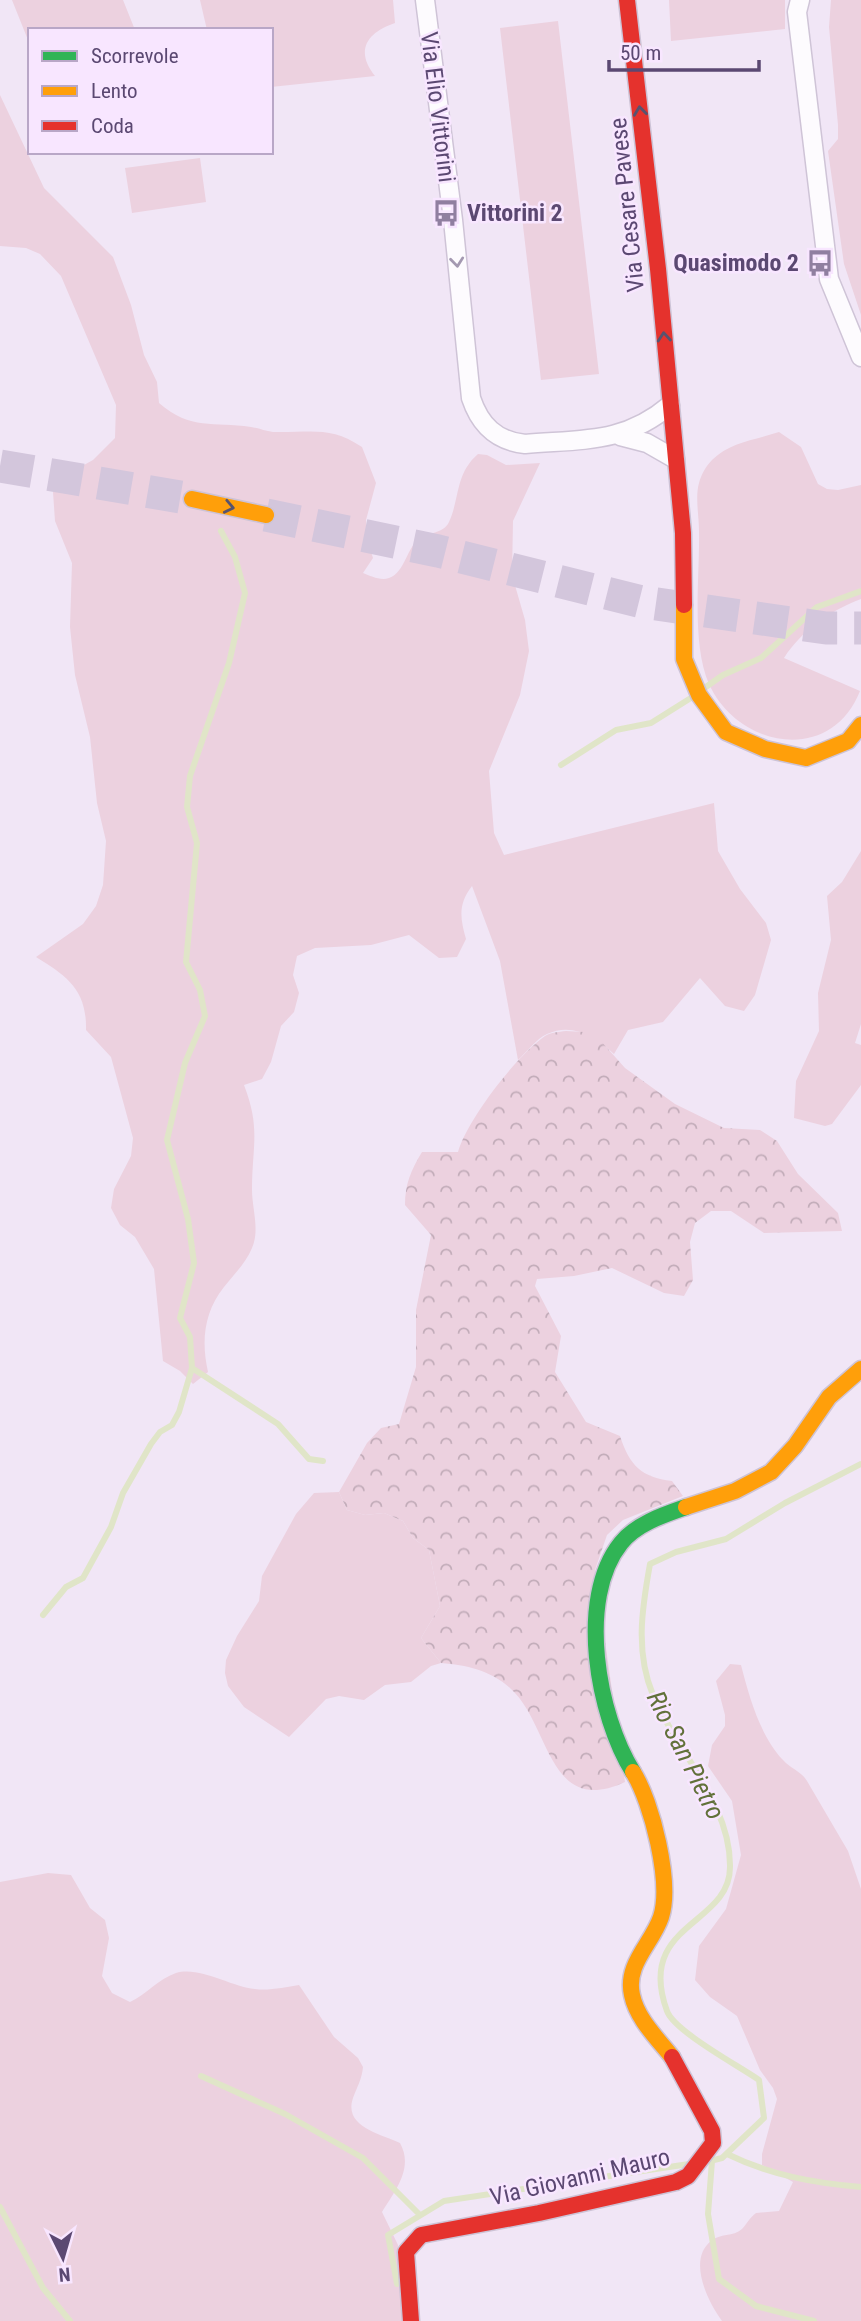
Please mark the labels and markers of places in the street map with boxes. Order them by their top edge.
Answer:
bus stop icon: Vittorini 2 [431,198,461,228]
place label: Vittorini 2 [467,199,563,227]
bus stop icon: Quasimodo 2 [805,248,835,278]
place label: Quasimodo 2 [673,249,799,277]

